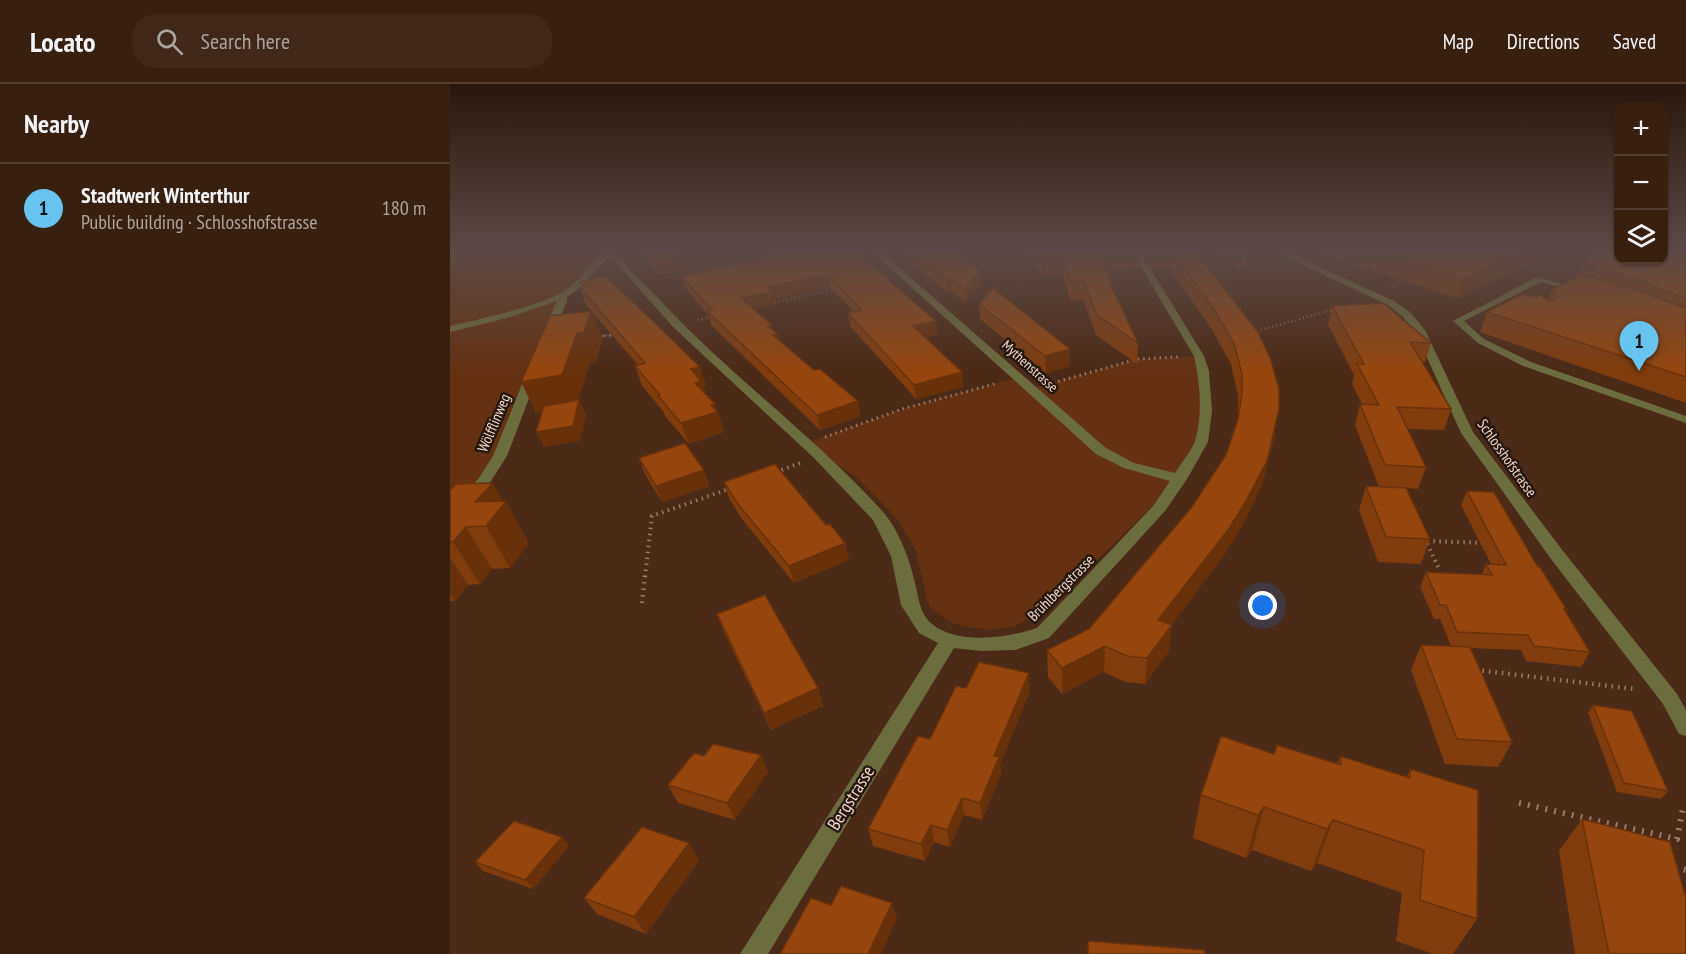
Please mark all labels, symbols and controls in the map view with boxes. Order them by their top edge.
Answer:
search box [132,14,552,68]
text: Locato [30,23,96,60]
icon: search [153,25,186,58]
text: Search here [201,27,290,55]
text: Map [1443,28,1474,55]
text: Directions [1507,28,1580,55]
text: Saved [1613,28,1656,55]
map controls [1614,102,1668,264]
button: + [1614,102,1668,156]
text: Nearby [24,107,89,140]
button: − [1614,156,1668,210]
text: Stadtwerk Winterthur [81,181,249,209]
text: 1 [39,195,48,221]
text: 180 m [382,195,426,221]
text: Public building · Schlosshofstrasse [81,209,318,235]
button: layers [1614,210,1668,264]
pin: 1 [1620,322,1658,371]
street label: Mythenstrasse [998,336,1062,396]
street label: Wölfflinweg [473,391,514,455]
street label: Schlosshofstrasse [1474,415,1541,500]
street label: Brühlbergstrasse [1023,550,1098,625]
your location [1248,591,1277,620]
street label: Bergstrasse [822,761,879,834]

